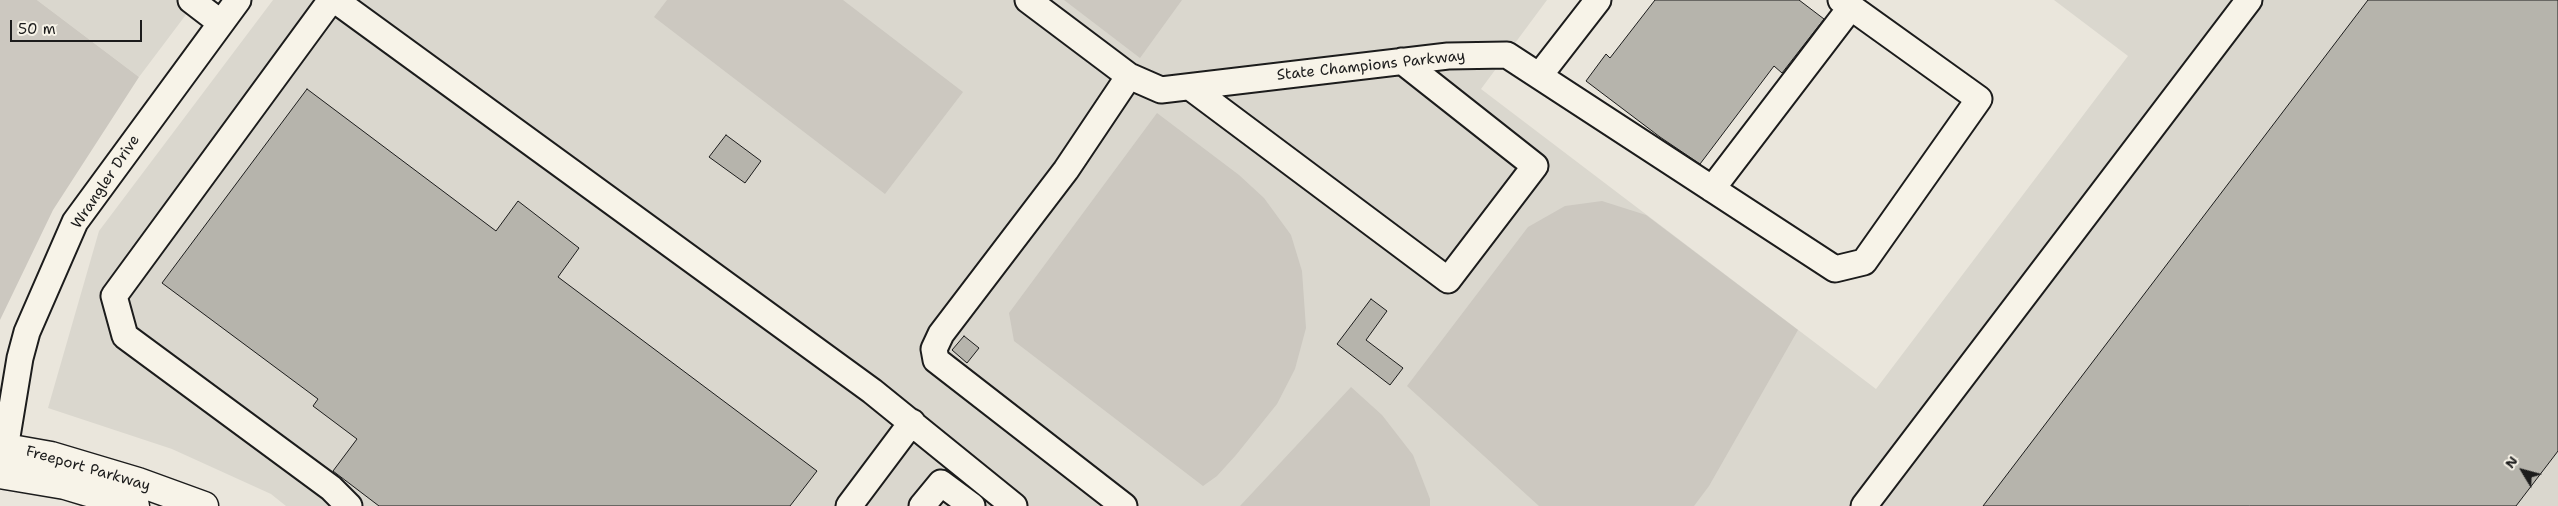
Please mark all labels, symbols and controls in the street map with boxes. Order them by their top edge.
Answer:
scale bar [12,10,145,42]
text: 50 m [18,19,56,39]
street label: State Champions Parkway [1276,47,1466,85]
street label: Wrangler Drive [68,132,144,232]
street label: Freeport Parkway [24,443,152,495]
north arrow [2498,446,2548,496]
text: N [2500,452,2522,472]

